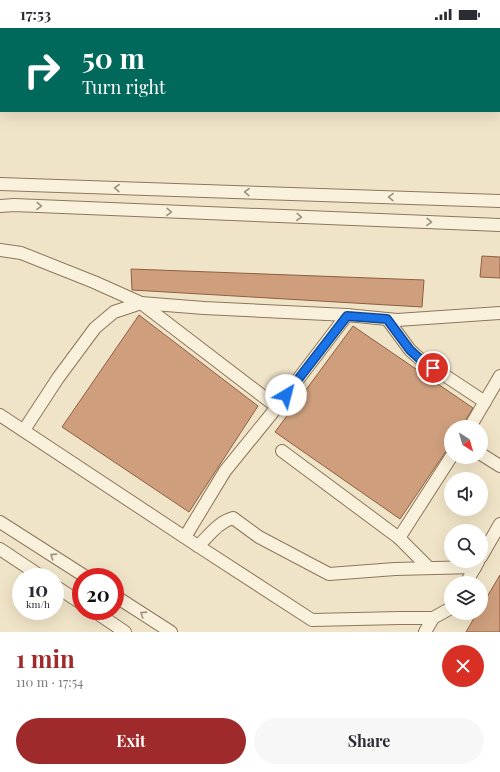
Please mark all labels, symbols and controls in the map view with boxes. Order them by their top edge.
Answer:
text: 17:53 [20,4,51,24]
text: 50 m [82,39,145,76]
icon: right [16,44,68,96]
text: Turn right [82,75,165,99]
one-way arrow [114,184,120,192]
one-way arrow [244,188,250,197]
one-way arrow [388,193,394,201]
one-way arrow [36,202,42,211]
one-way arrow [166,207,172,216]
one-way arrow [296,213,302,221]
one-way arrow [426,218,432,227]
pin [416,351,450,385]
icon: arrive [422,357,444,379]
position arrow [265,374,307,416]
north arrow [444,420,488,464]
map controls [444,420,488,620]
button: sound [444,472,488,516]
button: search [444,524,488,568]
one-way arrow [50,553,57,561]
speed limit sign: 20 [72,568,124,620]
text: 10 [28,575,48,602]
button: layers [444,576,488,620]
text: km/h [26,597,50,611]
one-way arrow [140,611,147,619]
text: 1 min [16,642,75,674]
button: close [442,645,484,687]
text: 110 m · 17:54 [16,673,83,690]
button: Exit [16,718,246,764]
button: Share [254,718,484,764]

